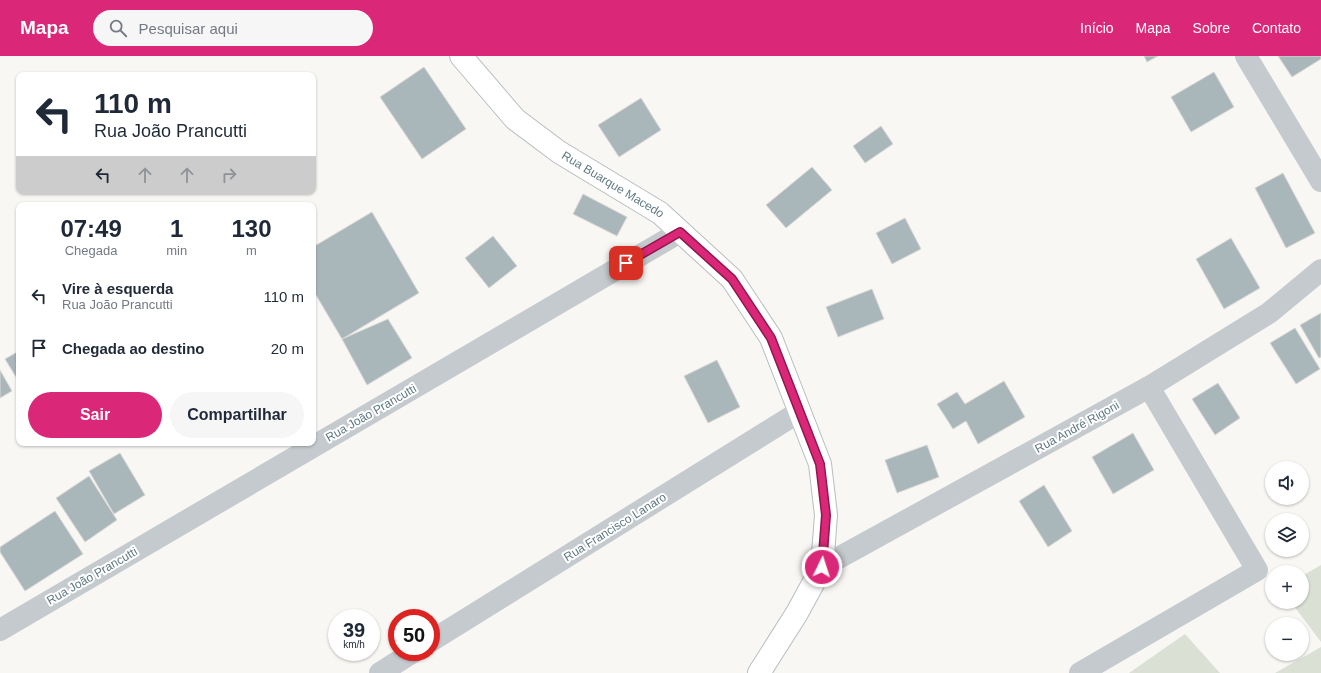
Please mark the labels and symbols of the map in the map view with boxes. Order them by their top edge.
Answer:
street label: Rua Buarque Macedo [559,148,668,221]
pin [609,246,643,280]
street label: Rua João Prancutti [323,381,419,445]
street label: Rua André Rigoni [1032,398,1122,456]
street label: Rua Francisco Lanaro [561,490,669,564]
street label: Rua João Prancutti [44,544,140,608]
position arrow [801,546,843,588]
speed limit sign: 50 [388,609,440,661]

